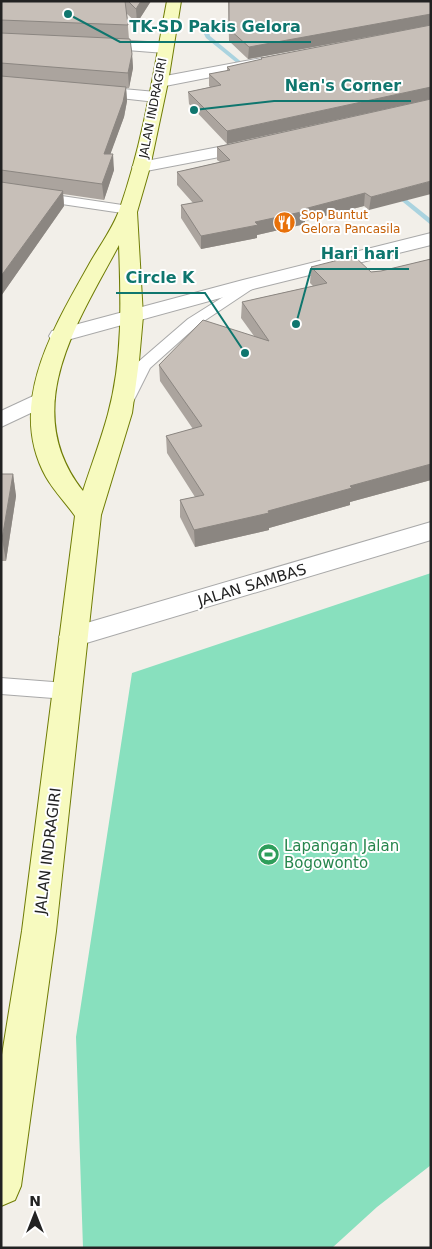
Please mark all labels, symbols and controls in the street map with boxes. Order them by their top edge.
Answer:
callout: TK-SD Pakis Gelora [120,11,311,42]
text: TK-SD Pakis Gelora [129,17,301,36]
street label: JALAN INDRAGIRI [136,57,170,160]
callout: Nen's Corner [274,70,411,101]
text: Nen's Corner [285,76,401,95]
place label: Sop Buntut Gelora Pancasila [301,208,400,236]
restaurant icon: Sop Buntut Gelora Pancasila [273,210,297,234]
callout: Hari hari [311,238,409,269]
text: Hari hari [321,244,399,263]
callout: Circle K [116,262,205,293]
text: Circle K [126,268,195,287]
street label: JALAN SAMBAS [195,560,308,610]
street label: JALAN INDRAGIRI [31,787,65,916]
place label: Lapangan Jalan Bogowonto [284,837,399,872]
sports icon: Lapangan Jalan Bogowonto [256,843,280,867]
north arrow [10,1189,60,1239]
text: N [29,1193,41,1209]

